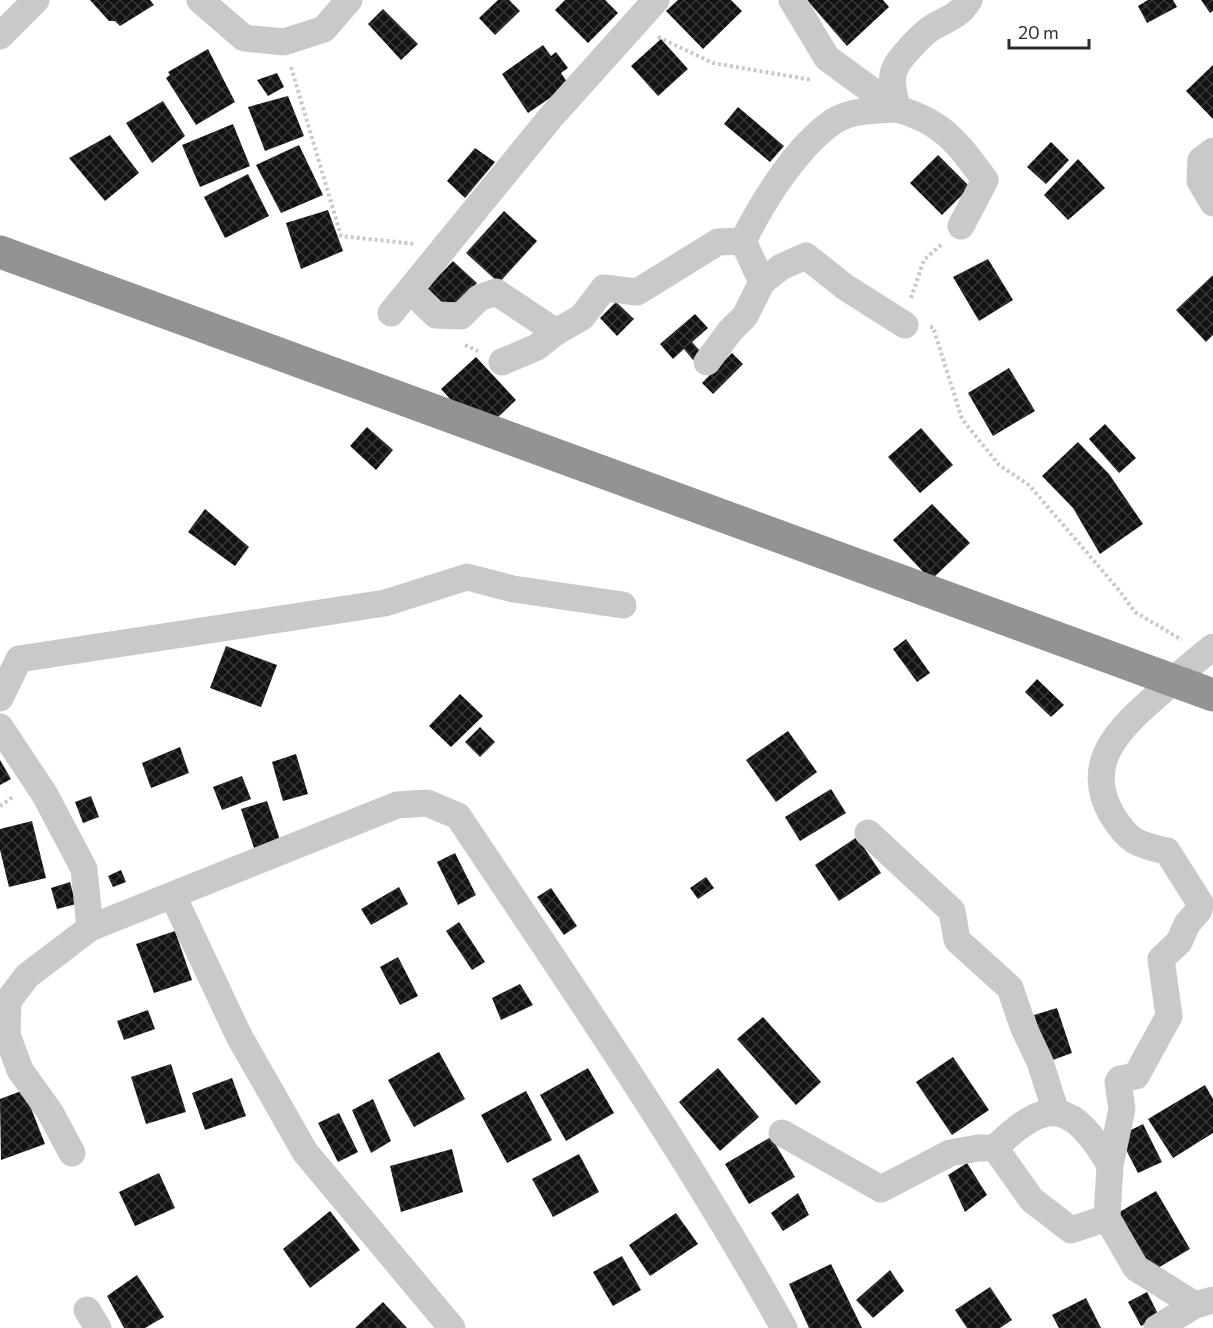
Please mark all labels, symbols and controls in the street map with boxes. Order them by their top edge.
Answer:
scale bar [1009,12,1088,50]
text: 20 m [1018,21,1059,43]

